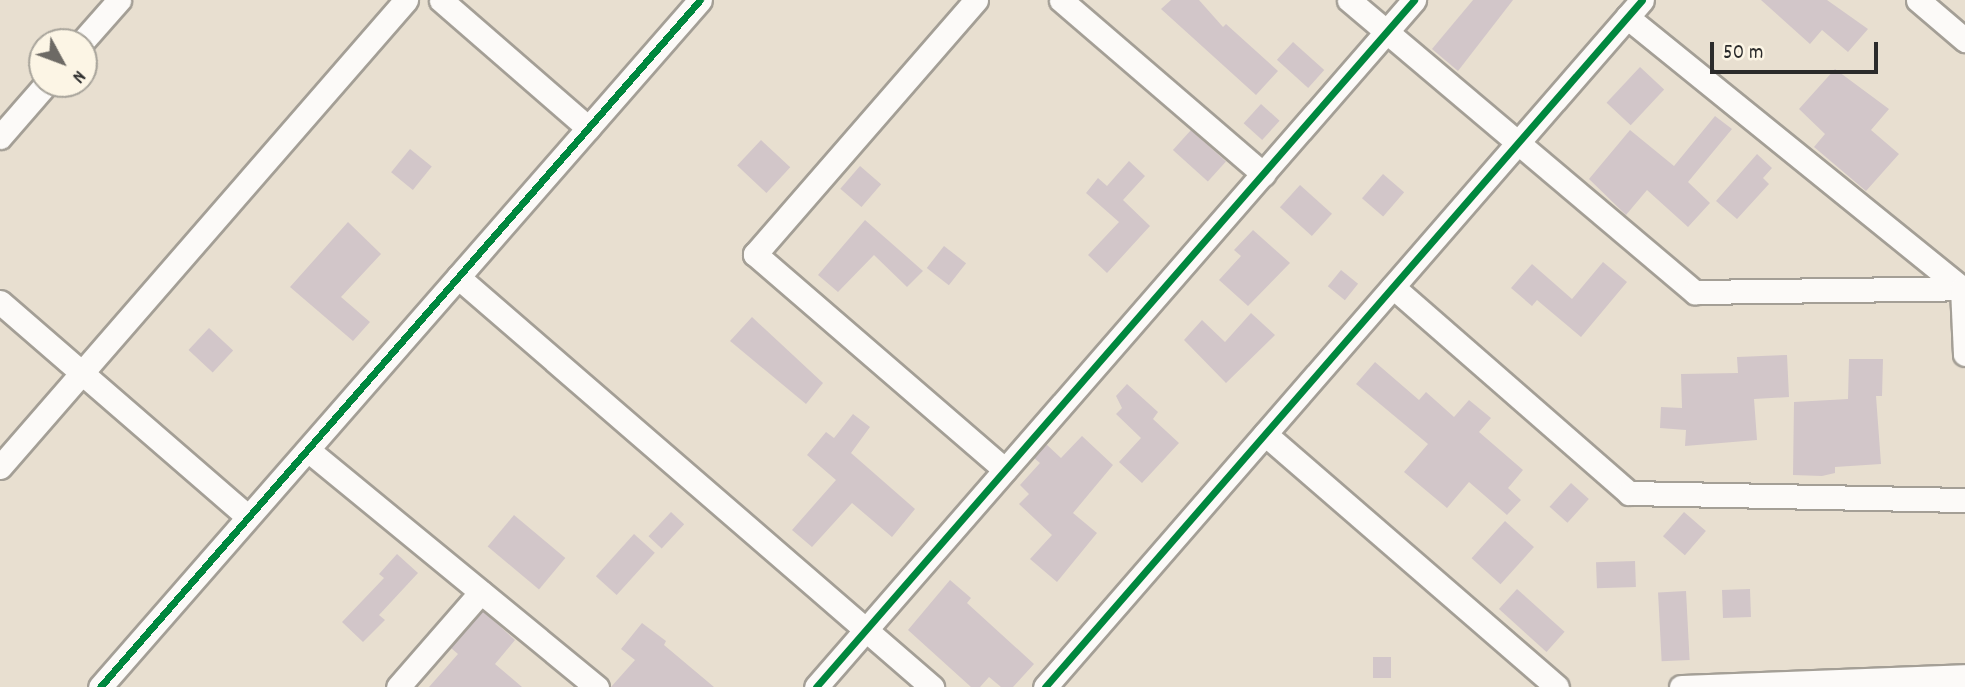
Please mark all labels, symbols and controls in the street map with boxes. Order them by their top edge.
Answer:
north arrow [28,28,98,98]
scale bar [1713,28,1881,72]
text: 50 m [1723,39,1763,69]
text: N [64,63,91,88]

